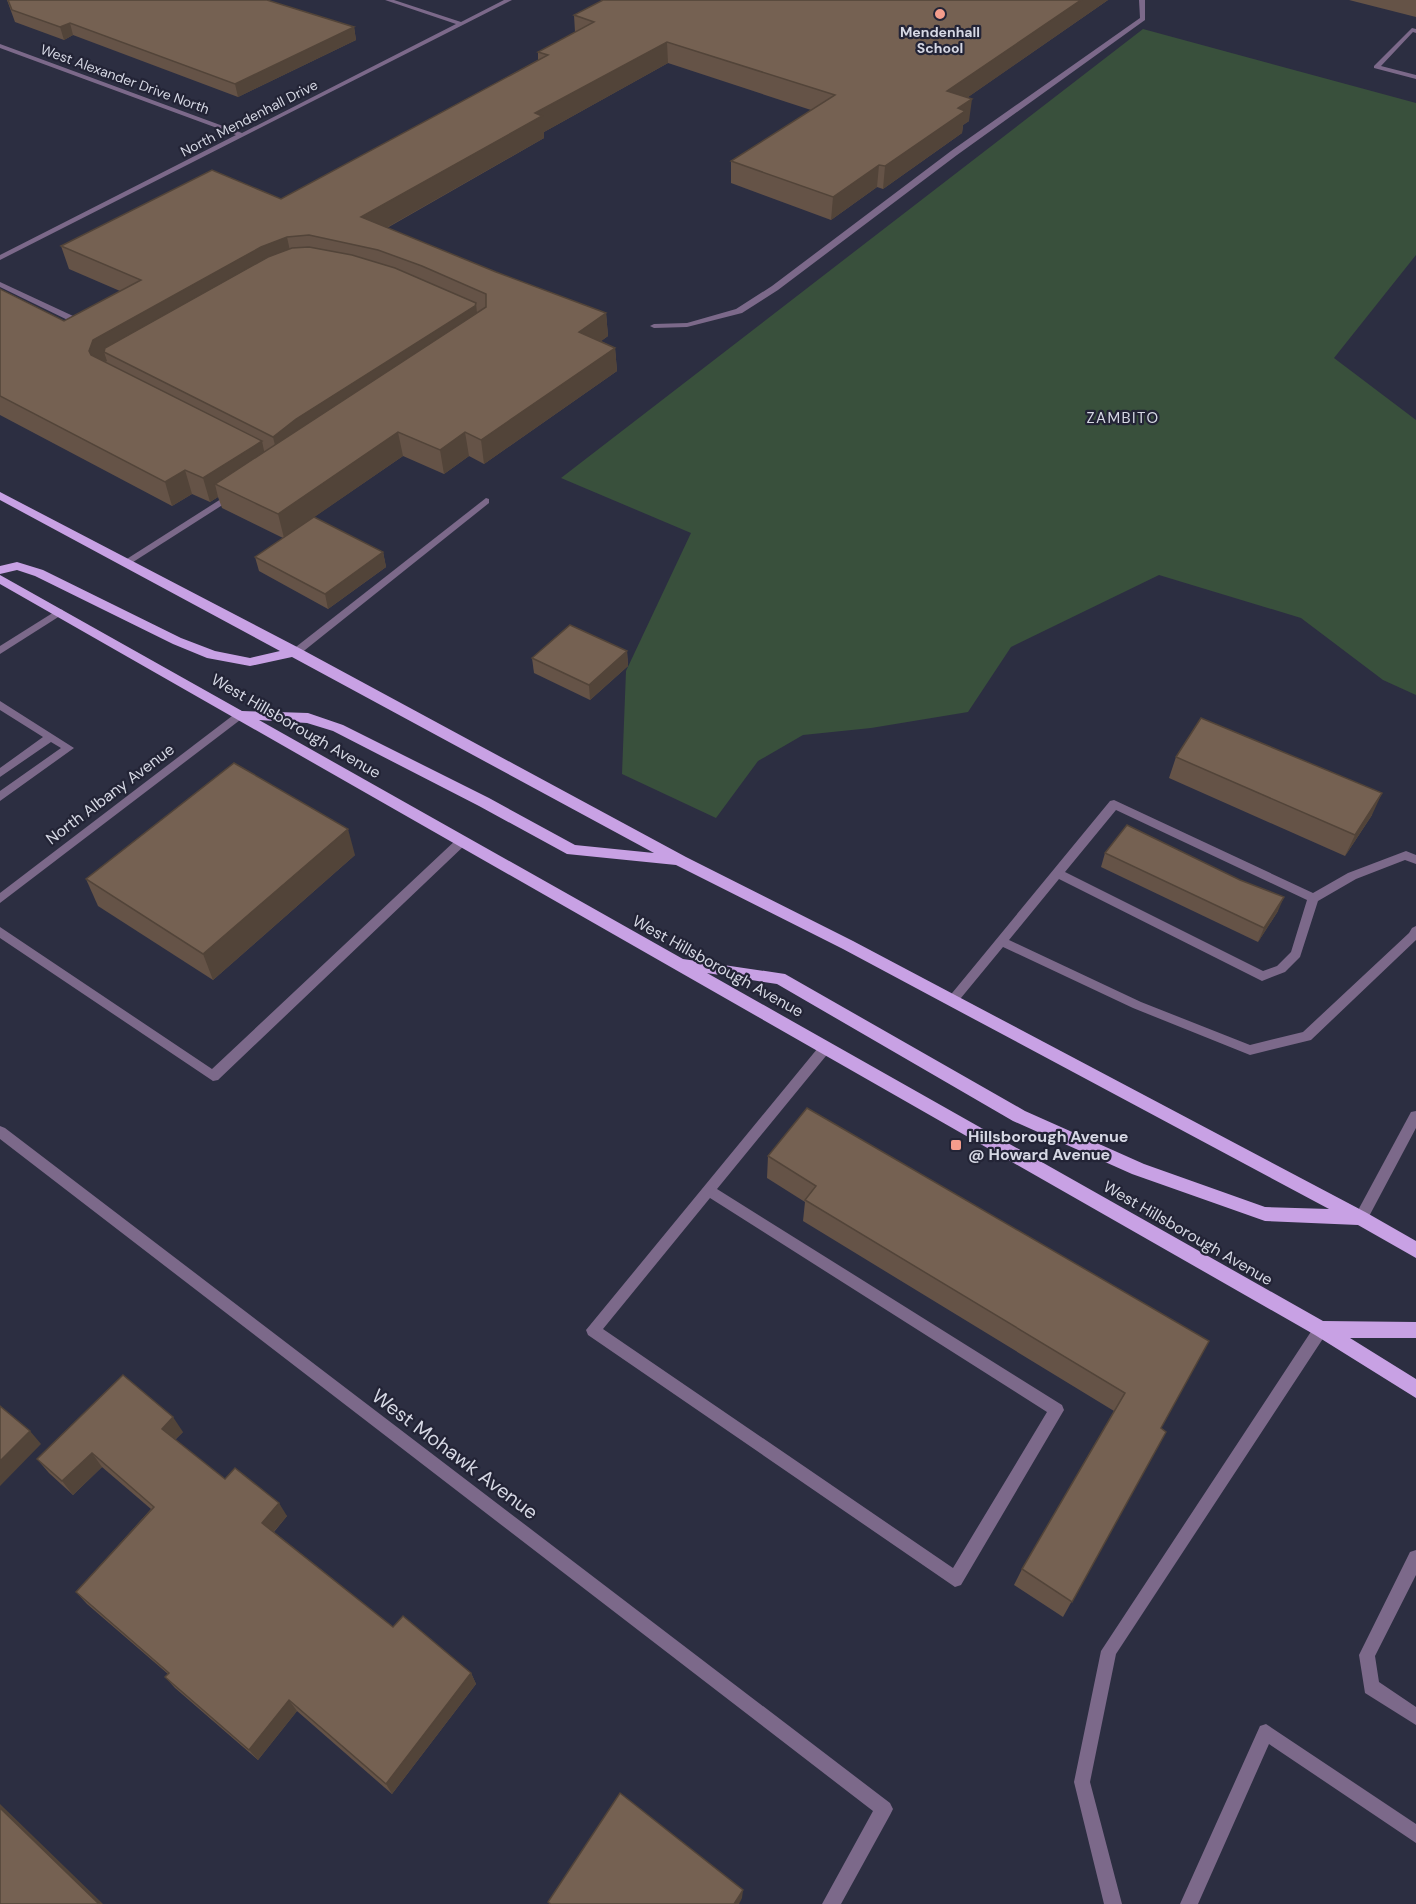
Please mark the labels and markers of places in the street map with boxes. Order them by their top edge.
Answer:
marker: Mendenhall School [933,7,947,21]
place label: Mendenhall School [900,23,980,57]
place label: Hillsborough Avenue @ Howard Avenue [968,1126,1128,1165]
marker: Hillsborough Avenue @ Howard Avenue [949,1138,963,1152]

